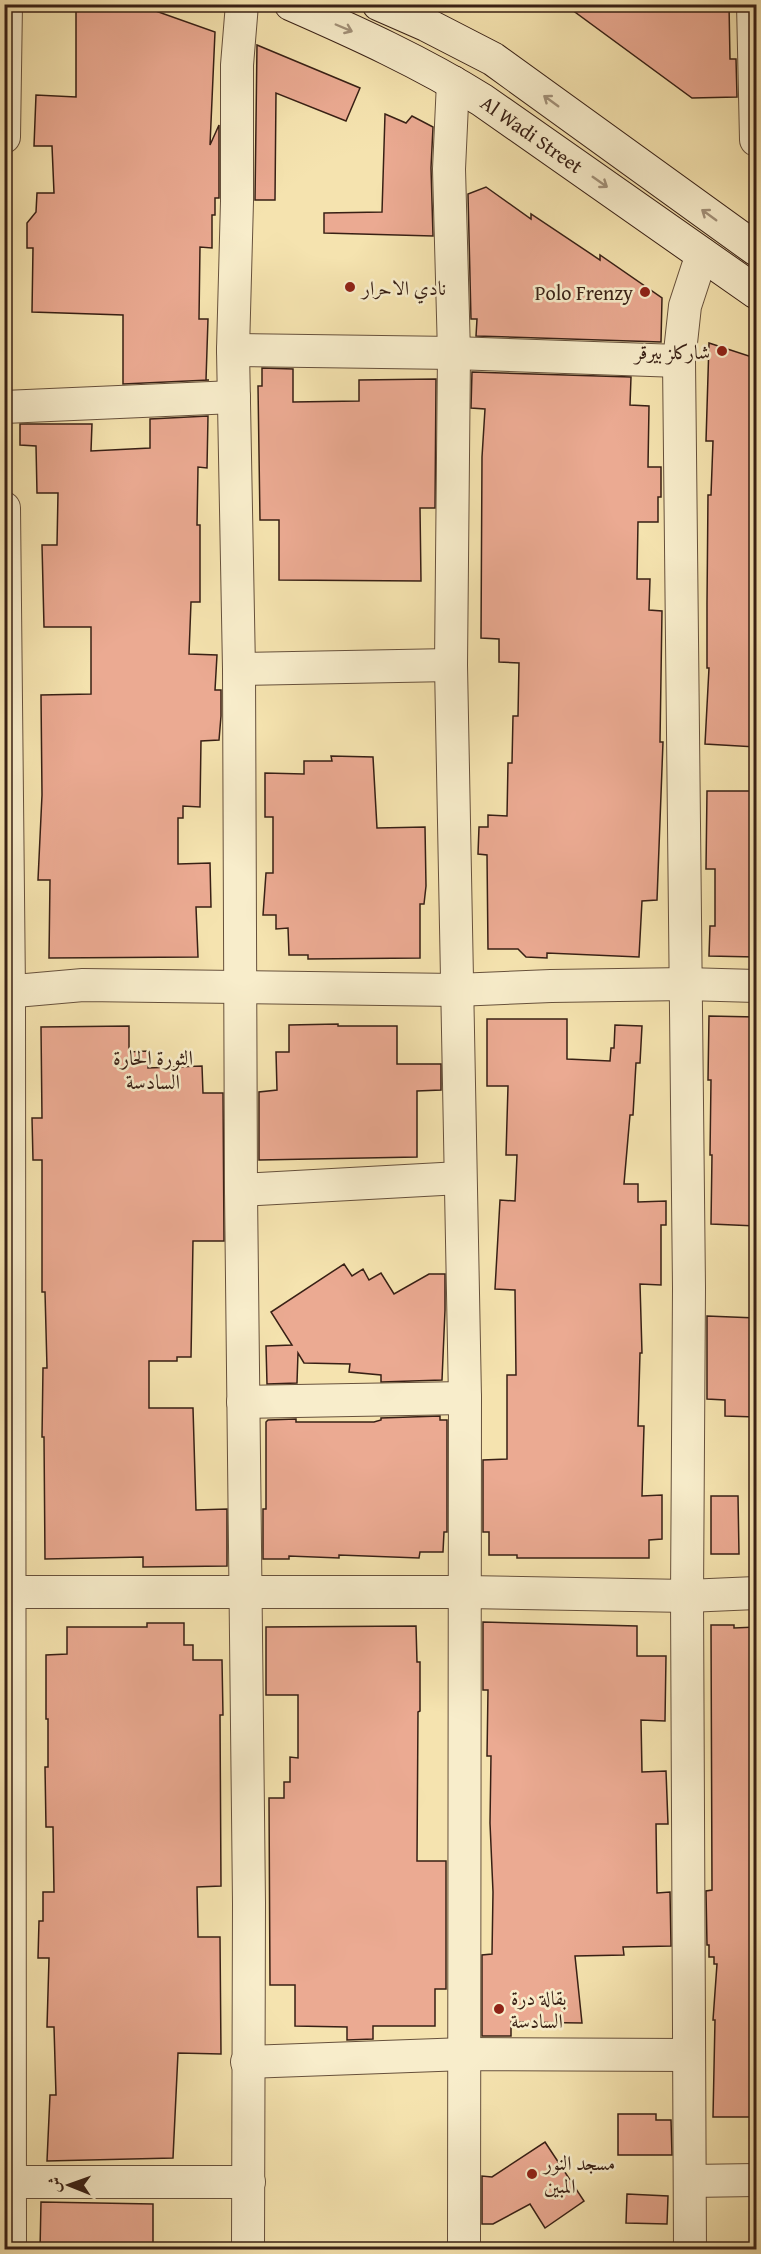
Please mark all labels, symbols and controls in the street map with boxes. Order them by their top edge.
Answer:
one-way arrow [335,22,353,34]
street label: Al Wadi Street [475,88,589,180]
one-way arrow [543,95,559,107]
one-way arrow [592,176,608,188]
one-way arrow [702,209,718,221]
place label: نادي الاحرار [360,273,446,304]
place label: Polo Frenzy [535,278,633,307]
marker: نادي الاحرار [343,280,357,294]
marker: Polo Frenzy [638,285,652,299]
place label: شاركلز بيرقر [633,337,710,366]
marker: شاركلز بيرقر [715,344,729,358]
district label: الثورة الحارة السادسة [113,1042,193,1097]
place label: بقالة درة السادسة [511,1983,567,2035]
marker: بقالة درة السادسة [492,2002,506,2016]
place label: مسجد النور المبين [542,2148,615,2200]
north arrow [39,2155,99,2215]
marker: مسجد النور المبين [525,2167,539,2181]
text: ش [42,2177,66,2193]

